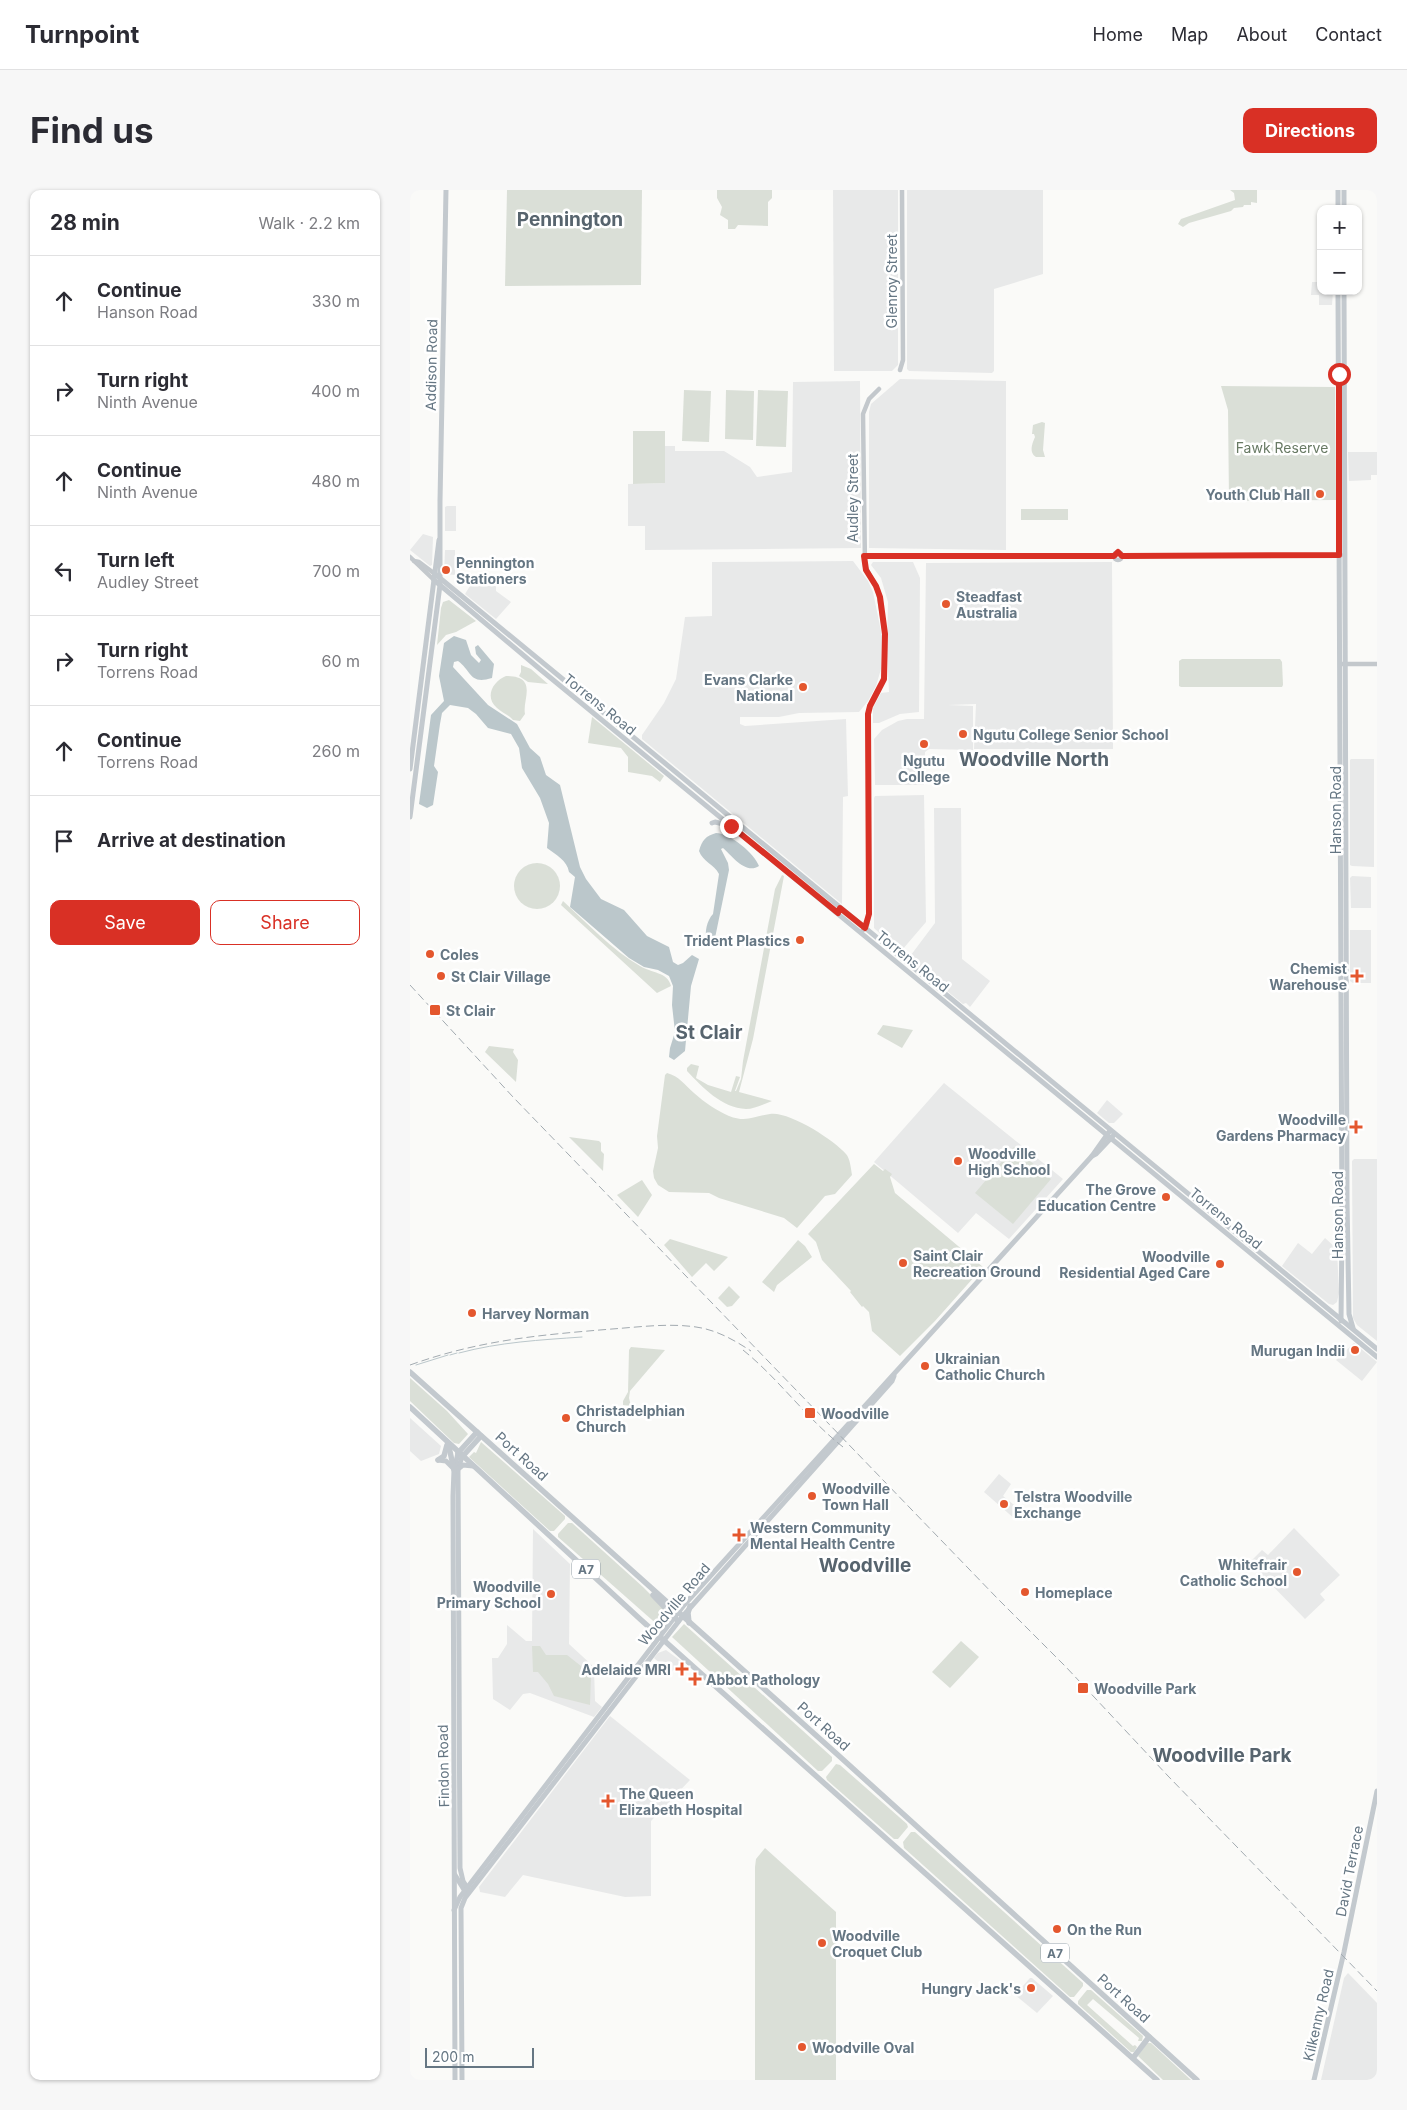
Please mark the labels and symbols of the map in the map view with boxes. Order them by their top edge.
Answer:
district label: Pennington [517,208,623,231]
street label: Glenroy Street [883,233,900,328]
street label: Addison Road [422,319,440,411]
route start [1328,363,1351,386]
park label: Fawk Reserve [1236,439,1328,456]
street label: Audley Street [844,453,861,543]
place label: Youth Club Hall [1206,486,1310,503]
marker: Youth Club Hall [1314,488,1326,500]
place label: Pennington Stationers [456,554,534,587]
marker: Pennington Stationers [440,564,452,576]
place label: Steadfast Australia [956,588,1022,621]
marker: Steadfast Australia [940,598,952,610]
street label: Torrens Road [560,670,640,738]
place label: Evans Clarke National [704,671,793,704]
marker: Evans Clarke National [797,681,809,693]
place label: Ngutu College Senior School [973,726,1168,743]
marker: Ngutu College Senior School [957,728,969,740]
marker: Ngutu College [918,738,930,750]
district label: Woodville North [959,748,1109,771]
place label: Ngutu College [898,752,950,785]
street label: Hanson Road [1327,766,1344,854]
route end [720,815,743,838]
street label: Torrens Road [873,927,953,995]
place label: Trident Plastics [684,932,790,949]
marker: Trident Plastics [794,934,806,946]
place label: Coles [440,946,479,963]
marker: Coles [424,948,436,960]
place label: Chemist Warehouse [1269,960,1347,993]
place label: St Clair Village [451,968,551,985]
marker: St Clair Village [435,970,447,982]
marker: Chemist Warehouse [1351,970,1363,982]
place label: St Clair [446,1002,496,1019]
marker: St Clair [428,1003,442,1017]
district label: St Clair [675,1021,743,1044]
place label: Woodville Gardens Pharmacy [1216,1111,1347,1144]
marker: Woodville Gardens Pharmacy [1350,1121,1362,1133]
place label: Woodville High School [968,1145,1050,1178]
marker: Woodville High School [952,1155,964,1167]
street label: Hanson Road [1329,1171,1346,1259]
place label: The Grove Education Centre [1038,1181,1156,1214]
street label: Torrens Road [1186,1184,1266,1252]
marker: The Grove Education Centre [1160,1191,1172,1203]
place label: Saint Clair Recreation Ground [913,1247,1041,1280]
place label: Woodville Residential Aged Care [1059,1248,1210,1281]
marker: Saint Clair Recreation Ground [897,1257,909,1269]
marker: Woodville Residential Aged Care [1214,1258,1226,1270]
place label: Harvey Norman [482,1305,589,1322]
marker: Harvey Norman [466,1307,478,1319]
place label: Murugan Indii [1251,1342,1345,1359]
marker: Murugan Indii [1349,1344,1361,1356]
place label: Ukrainian Catholic Church [935,1350,1045,1383]
marker: Ukrainian Catholic Church [919,1360,931,1372]
place label: Christadelphian Church [576,1402,685,1435]
place label: Woodville [821,1405,889,1422]
marker: Woodville [803,1406,817,1420]
marker: Christadelphian Church [560,1412,572,1424]
street label: Port Road [492,1428,552,1484]
place label: Woodville Town Hall [822,1480,890,1513]
place label: Telstra Woodville Exchange [1014,1488,1132,1521]
marker: Woodville Town Hall [806,1490,818,1502]
marker: Telstra Woodville Exchange [998,1498,1010,1510]
place label: Western Community Mental Health Centre [750,1519,895,1552]
marker: Western Community Mental Health Centre [732,1528,746,1542]
district label: Woodville [819,1554,911,1577]
place label: Whitefrair Catholic School [1180,1556,1287,1589]
street label: Woodville Road [635,1559,713,1649]
road number: A7 [572,1560,600,1578]
marker: Whitefrair Catholic School [1291,1566,1303,1578]
place label: Woodville Primary School [437,1578,541,1611]
place label: Homeplace [1035,1584,1113,1601]
marker: Homeplace [1019,1586,1031,1598]
marker: Woodville Primary School [545,1588,557,1600]
place label: Adelaide MRI [581,1661,671,1678]
marker: Adelaide MRI [675,1662,689,1676]
place label: Abbot Pathology [706,1671,821,1688]
marker: Abbot Pathology [688,1672,702,1686]
place label: Woodville Park [1094,1680,1197,1697]
marker: Woodville Park [1076,1681,1090,1695]
street label: Port Road [794,1698,854,1754]
street label: Findon Road [434,1724,452,1808]
district label: Woodville Park [1152,1744,1292,1767]
place label: The Queen Elizabeth Hospital [619,1785,742,1818]
marker: The Queen Elizabeth Hospital [601,1794,615,1808]
street label: David Terrace [1332,1824,1366,1918]
place label: On the Run [1067,1921,1142,1938]
marker: On the Run [1051,1923,1063,1935]
place label: Woodville Croquet Club [832,1927,922,1960]
marker: Woodville Croquet Club [816,1937,828,1949]
road number: A7 [1041,1944,1069,1962]
street label: Kilkenny Road [1299,1967,1337,2063]
street label: Port Road [1094,1970,1154,2026]
place label: Hungry Jack's [921,1980,1021,1997]
marker: Hungry Jack's [1025,1982,1037,1994]
place label: Woodville Oval [812,2039,914,2056]
marker: Woodville Oval [796,2041,808,2053]
scale bar [425,2045,534,2068]

